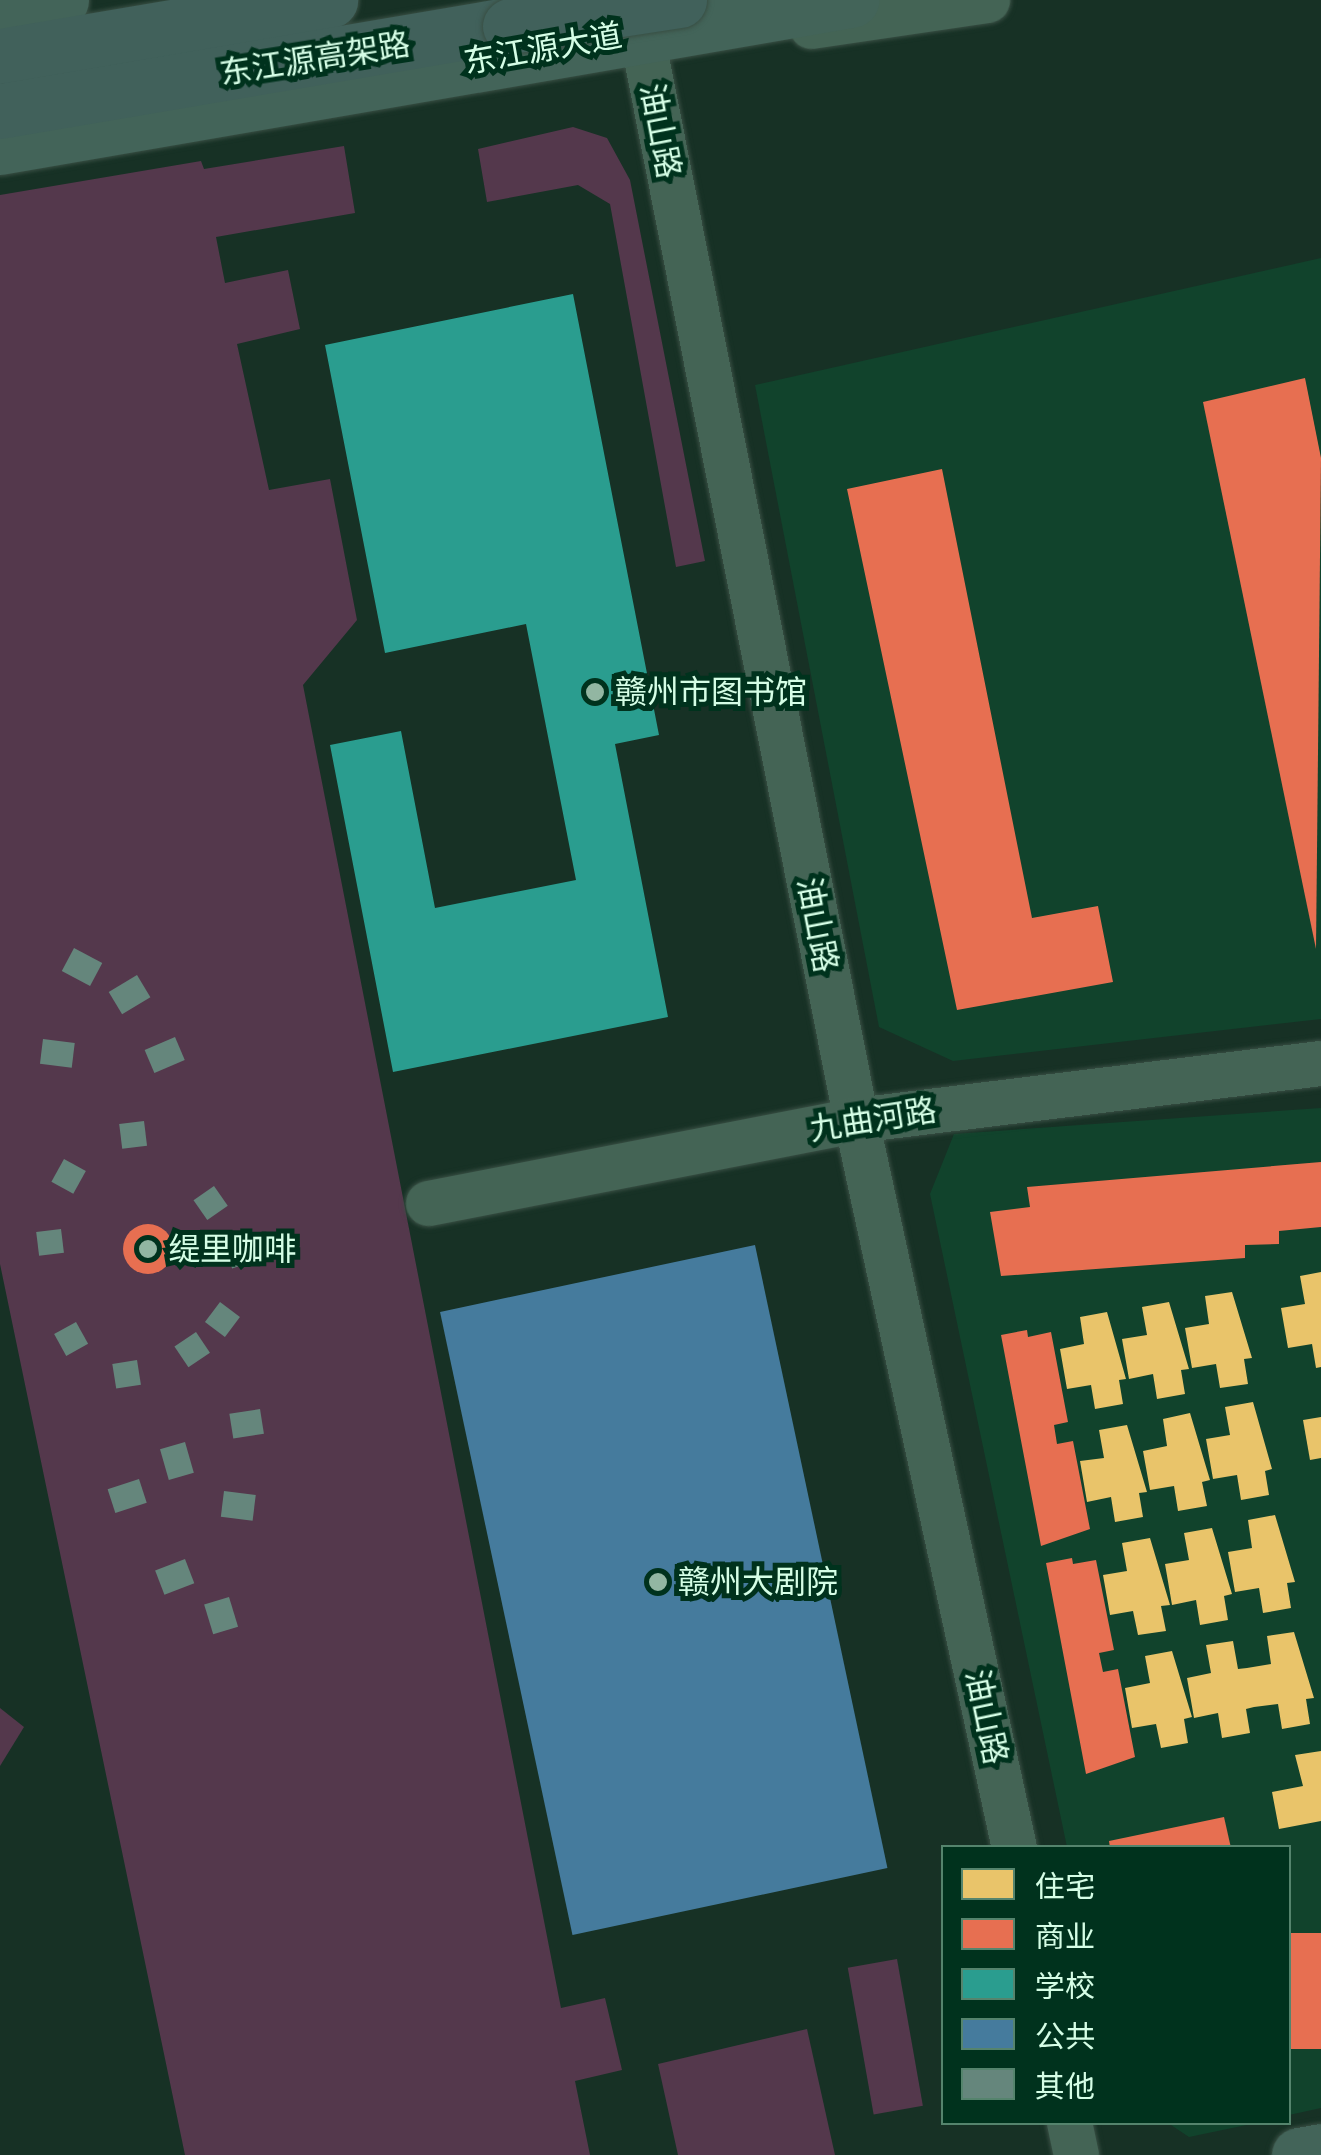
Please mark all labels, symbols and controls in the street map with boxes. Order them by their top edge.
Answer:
street label: 东江源大道 [461,16,625,82]
street label: 东江源高架路 [217,25,413,93]
street label: 油山路 [632,80,688,182]
place label: 赣州市图书馆 [615,673,807,711]
marker: 赣州市图书馆 [584,681,606,703]
street label: 油山路 [789,874,845,976]
street label: 九曲河路 [807,1091,939,1149]
place label: 缇里咖啡 [168,1230,296,1268]
marker: 缇里咖啡 [137,1238,159,1260]
place label: 赣州大剧院 [678,1563,838,1601]
marker: 赣州大剧院 [647,1571,669,1593]
street label: 油山路 [957,1666,1015,1768]
legend [941,1845,1291,2125]
text: 住宅 [1035,1869,1095,1905]
text: 商业 [1035,1919,1095,1955]
text: 学校 [1035,1969,1095,2005]
text: 公共 [1035,2019,1095,2055]
text: 其他 [1035,2069,1095,2105]

